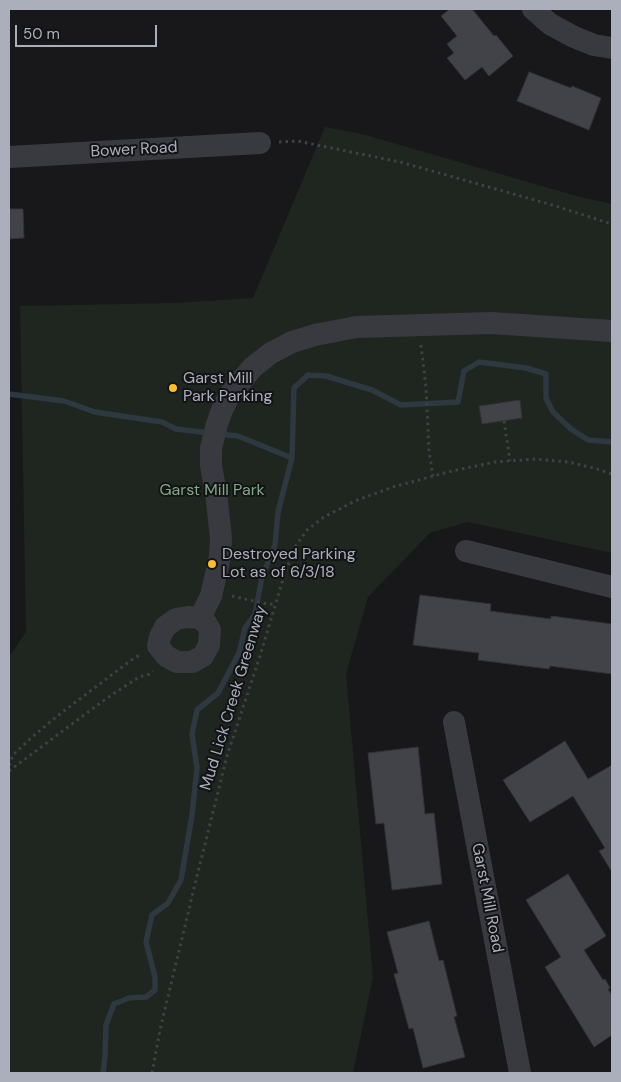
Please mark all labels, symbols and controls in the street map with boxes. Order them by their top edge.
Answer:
scale bar [18,15,160,47]
text: 50 m [23,24,60,44]
street label: Bower Road [90,138,178,162]
place label: Garst Mill Park Parking [183,369,272,407]
marker: Garst Mill Park Parking [167,382,179,394]
park label: Garst Mill Park [159,481,265,501]
place label: Destroyed Parking Lot as of 6/3/18 [222,545,356,583]
marker: Destroyed Parking Lot as of 6/3/18 [206,558,218,570]
street label: Mud Lick Creek Greenway [197,603,271,793]
street label: Garst Mill Road [467,842,507,954]

